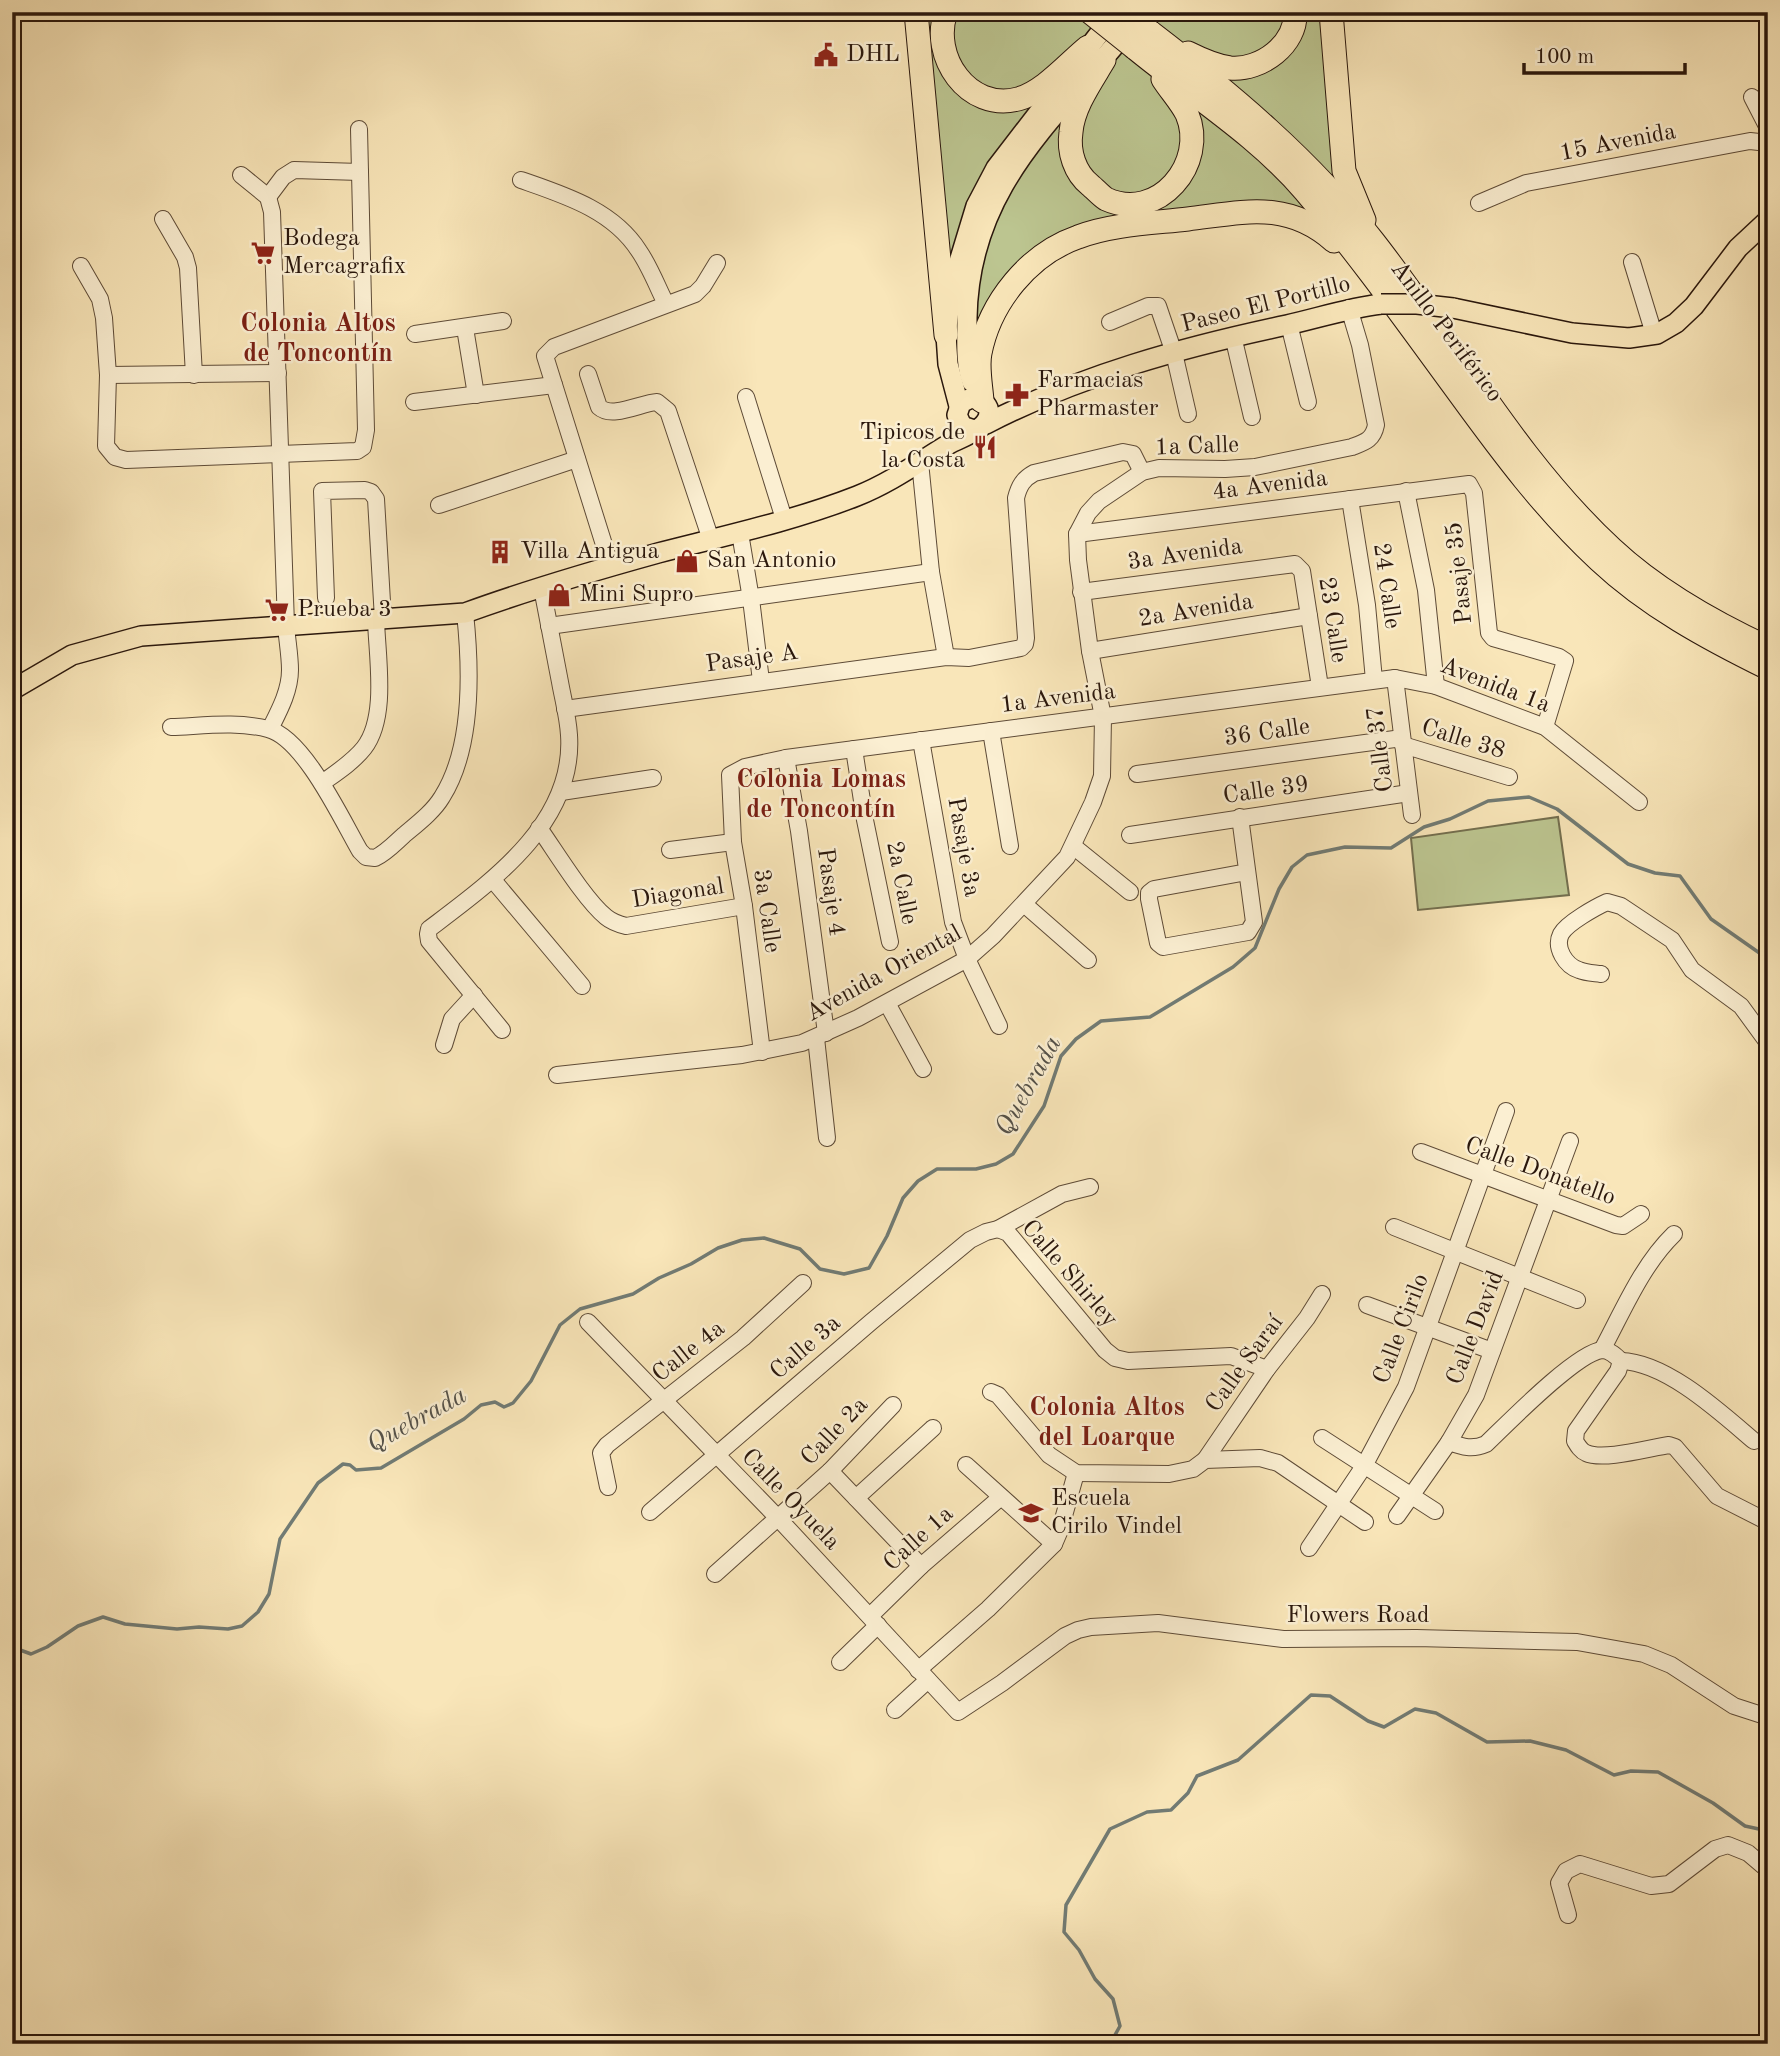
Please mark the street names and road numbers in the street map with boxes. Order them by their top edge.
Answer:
street label: 15 Avenida [1558,120,1678,166]
street label: Anillo Periférico [1385,257,1507,407]
street label: Paseo El Portillo [1179,272,1353,338]
street label: 1a Calle [1154,434,1240,460]
street label: 4a Avenida [1211,467,1329,505]
street label: Pasaje 35 [1443,521,1477,625]
street label: 3a Avenida [1126,535,1244,575]
street label: 24 Calle [1368,542,1404,630]
street label: 23 Calle [1313,575,1351,665]
street label: 2a Avenida [1137,590,1255,632]
street label: Pasaje A [704,641,800,677]
street label: Avenida 1a [1437,654,1553,718]
street label: 1a Avenida [999,680,1117,718]
street label: Calle 37 [1364,705,1398,793]
street label: 36 Calle [1223,715,1311,751]
street label: Calle 38 [1418,716,1508,764]
street label: Calle 39 [1222,773,1310,809]
street label: Pasaje 3a [942,795,984,899]
street label: 2a Calle [881,839,921,927]
street label: Pasaje 4 [812,846,848,938]
street label: 3a Calle [748,868,784,954]
street label: Diagonal [630,875,726,913]
street label: Avenida Oriental [802,921,966,1027]
street label: Calle Donatello [1461,1134,1619,1210]
street label: Calle Shirley [1016,1216,1122,1332]
street label: Calle David [1443,1268,1509,1388]
street label: Calle Cirilo [1370,1271,1434,1387]
street label: Calle 3a [766,1311,846,1385]
street label: Calle Saraí [1202,1311,1288,1417]
street label: Calle 4a [648,1316,730,1387]
street label: Calle 2a [797,1393,873,1471]
street label: Calle Oyuela [736,1445,844,1555]
street label: Calle 1a [880,1502,959,1576]
street label: Flowers Road [1286,1604,1430,1628]

